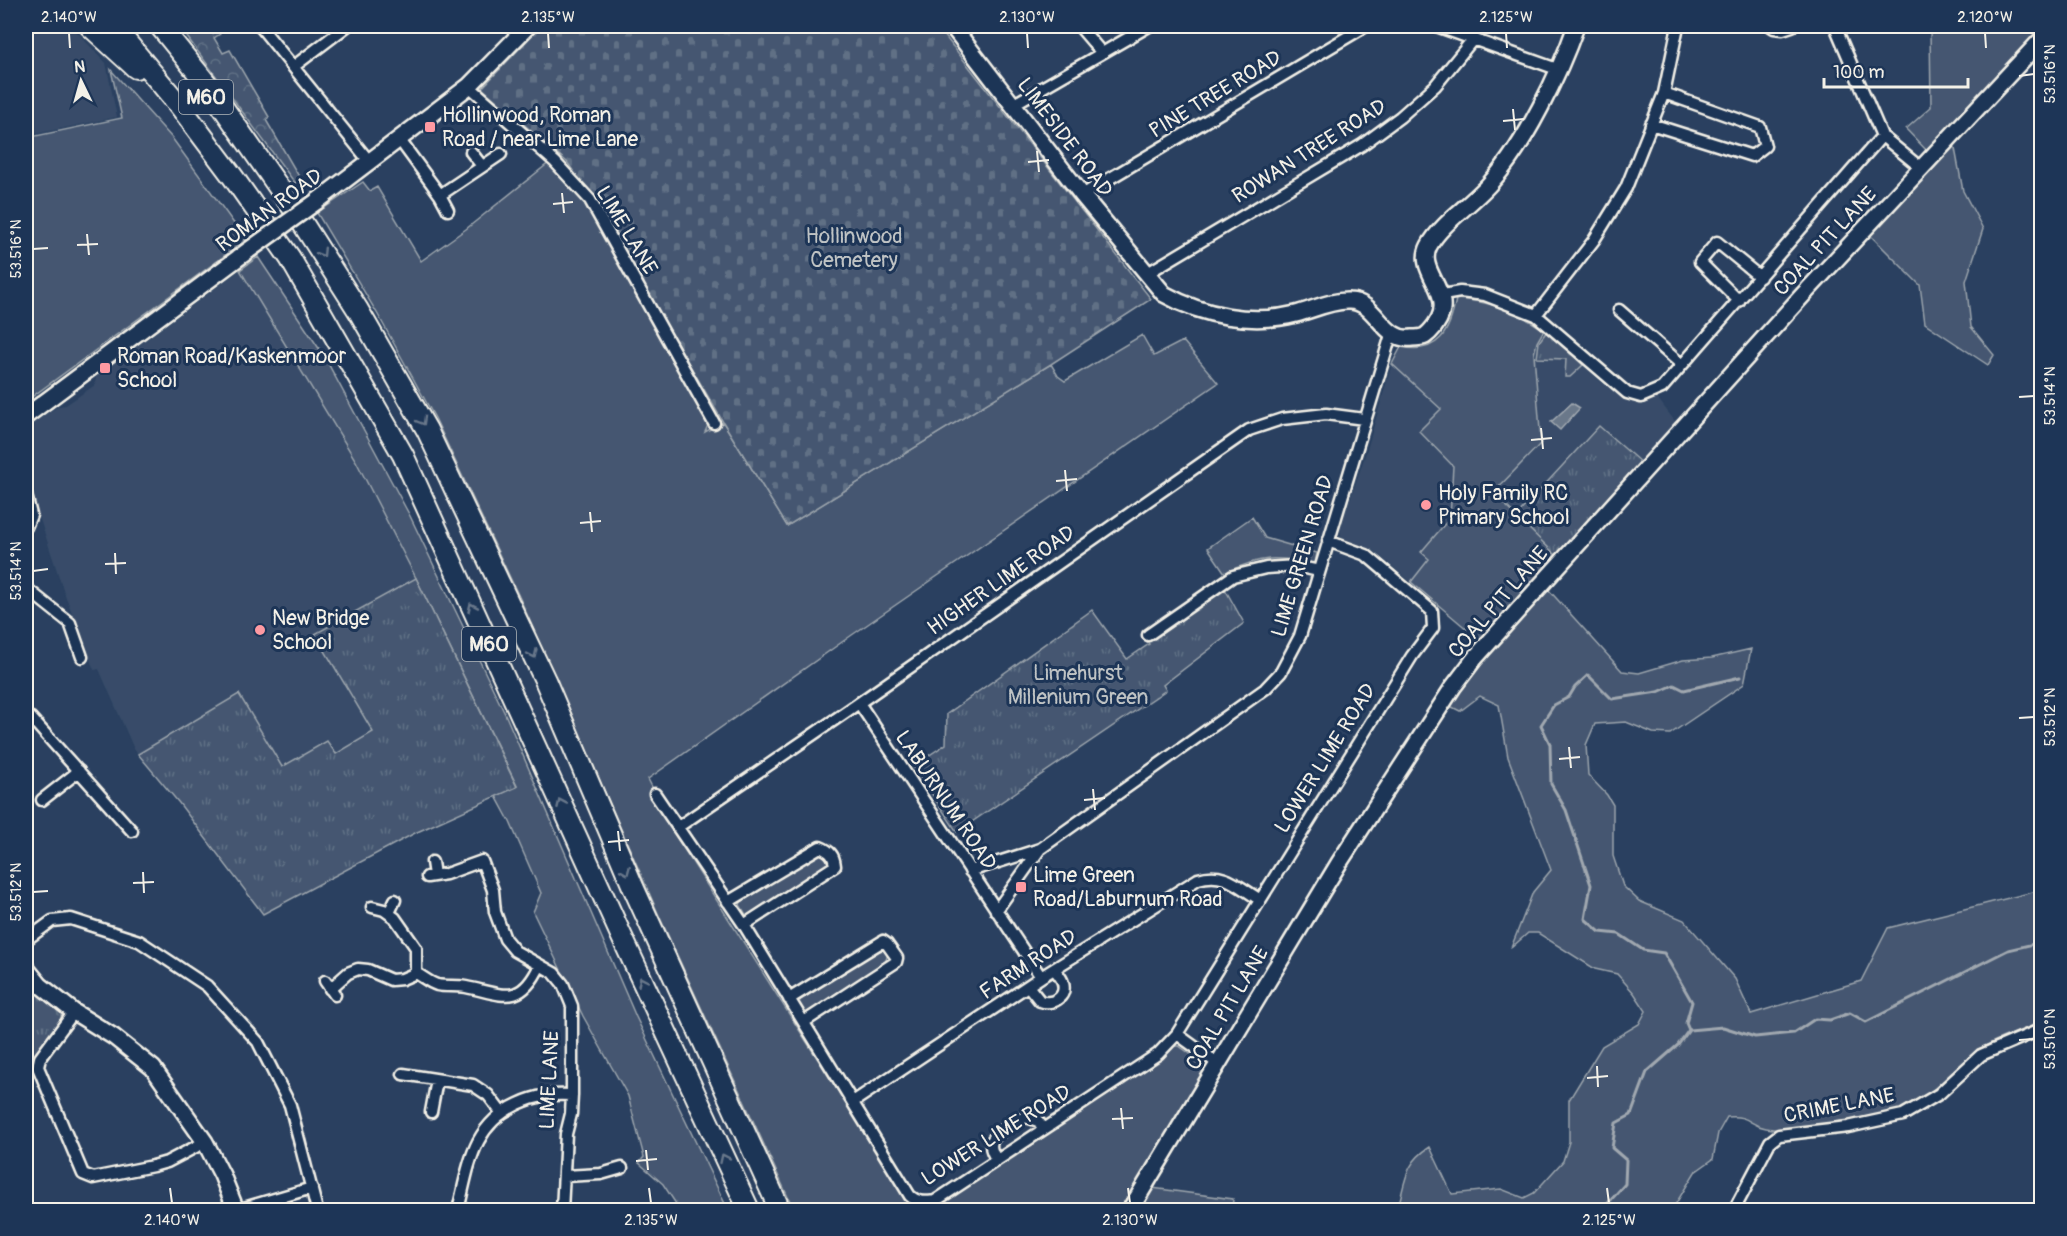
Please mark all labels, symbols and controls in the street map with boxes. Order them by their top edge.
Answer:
text: 2.140°W [41,8,97,27]
text: 2.135°W [521,8,575,27]
text: 2.130°W [999,8,1055,27]
text: 2.125°W [1479,8,1533,27]
text: 2.120°W [1957,8,2013,27]
street label: PINE TREE ROAD [1144,44,1286,145]
text: 53.516°N [2041,44,2060,104]
north arrow [51,51,111,111]
scale bar [1824,51,1968,89]
text: N [74,57,86,77]
text: 100 m [1833,61,1885,84]
street label: LIMESIDE ROAD [1011,72,1118,202]
road number: M60 [179,80,233,114]
street label: ROWAN TREE ROAD [1227,93,1391,210]
place label: Hollinwood, Roman Road / near Lime Lane [442,102,639,153]
marker: Hollinwood, Roman Road / near Lime Lane [423,120,437,134]
street label: ROMAN ROAD [211,163,328,258]
street label: LIME LANE [590,181,664,280]
street label: COAL PIT LANE [1768,181,1883,302]
text: 53.516°N [7,219,26,279]
park label: Hollinwood Cemetery [805,223,903,274]
one-way arrow [315,246,326,257]
place label: Roman Road/Kaskenmoor School [117,343,347,394]
marker: Roman Road/Kaskenmoor School [98,361,112,375]
text: 53.514°N [2041,366,2060,426]
one-way arrow [415,415,426,425]
street label: LIME GREEN ROAD [1265,472,1340,640]
place label: Holy Family RC Primary School [1438,480,1570,531]
marker: Holy Family RC Primary School [1419,498,1433,512]
street label: HIGHER LIME ROAD [922,519,1080,641]
text: 53.514°N [7,541,26,601]
street label: COAL PIT LANE [1442,541,1554,664]
one-way arrow [467,602,479,613]
place label: New Bridge School [272,605,370,656]
marker: New Bridge School [253,623,267,637]
road number: M60 [462,627,516,661]
one-way arrow [525,647,537,658]
park label: Limehurst Millenium Green [1008,660,1148,711]
street label: LOWER LIME ROAD [1269,678,1382,838]
text: 53.512°N [2041,688,2060,746]
street label: LABURNUM ROAD [889,725,1002,875]
one-way arrow [556,799,568,810]
place label: Lime Green Road/Laburnum Road [1033,862,1223,913]
text: 53.512°N [7,863,26,921]
one-way arrow [619,865,631,876]
marker: Lime Green Road/Laburnum Road [1014,880,1028,894]
street label: FARM ROAD [975,923,1082,1006]
street label: COAL PIT LANE [1180,941,1275,1075]
one-way arrow [637,976,649,987]
text: 53.510°N [2041,1009,2060,1069]
street label: LIME LANE [533,1030,566,1130]
street label: LOWER LIME ROAD [916,1079,1076,1192]
street label: CRIME LANE [1781,1082,1897,1129]
one-way arrow [719,1153,731,1164]
text: 2.140°W [144,1211,200,1230]
text: 2.135°W [624,1211,678,1230]
text: 2.130°W [1102,1211,1158,1230]
text: 2.125°W [1582,1211,1636,1230]

